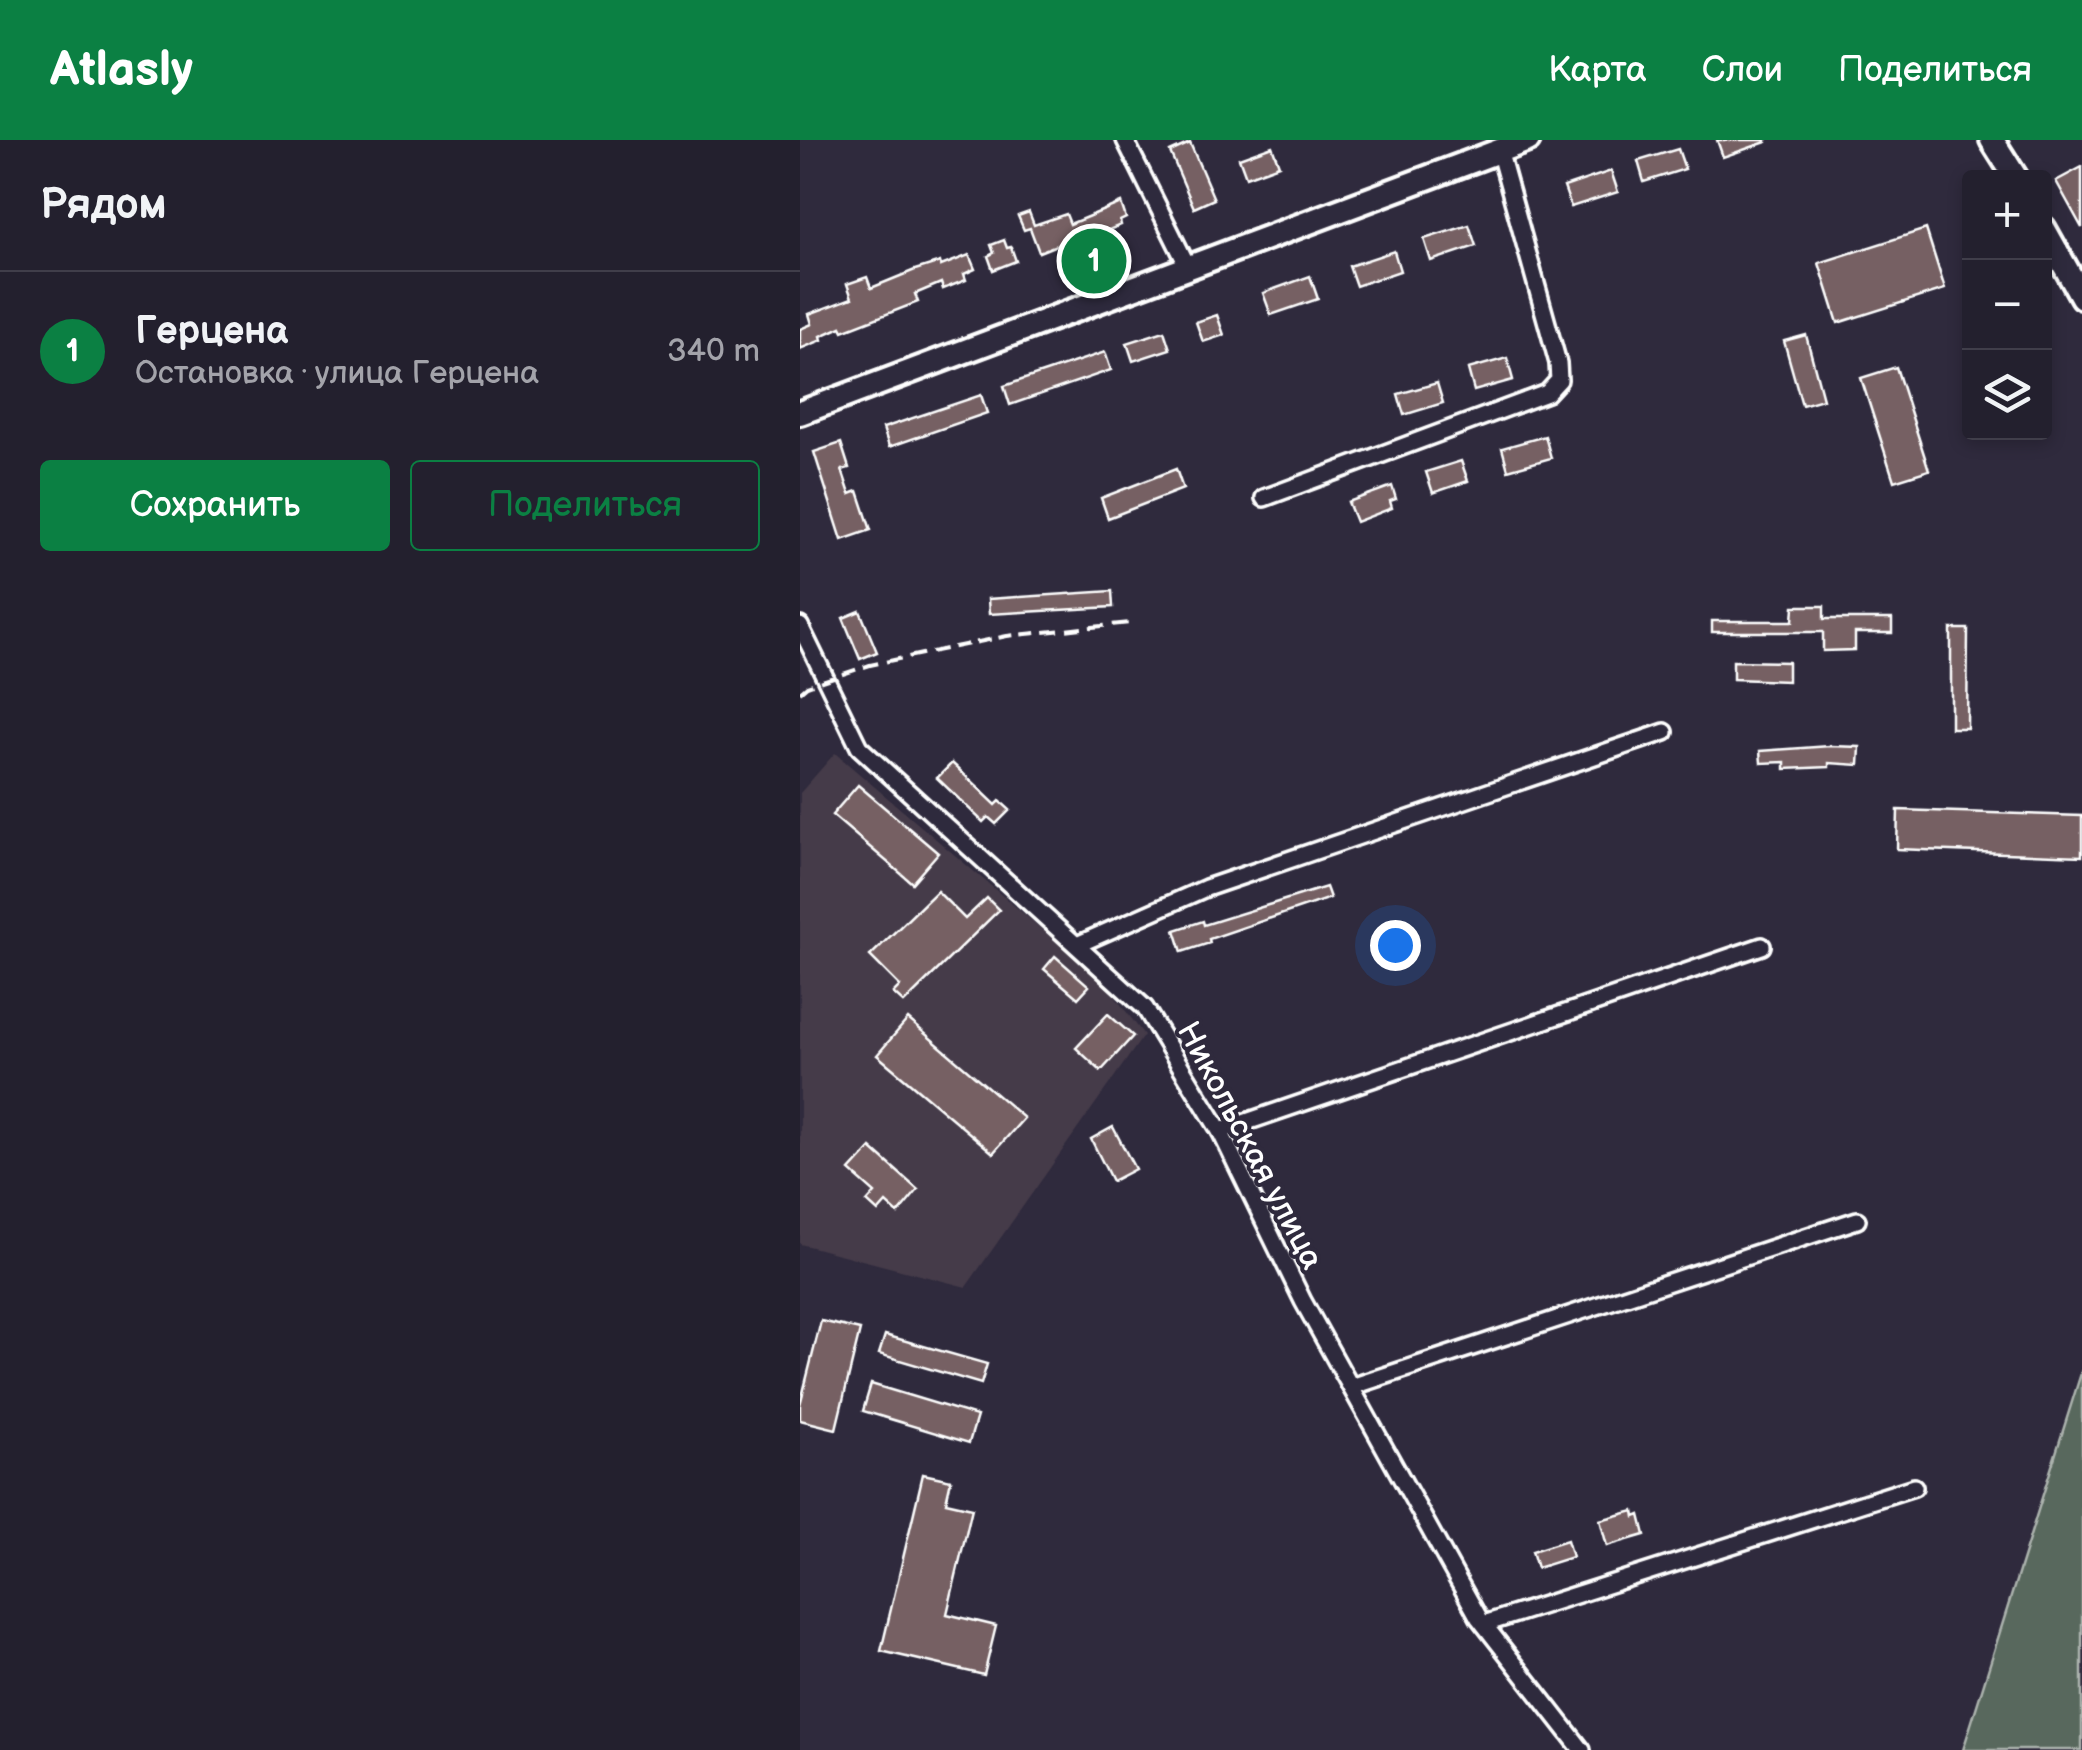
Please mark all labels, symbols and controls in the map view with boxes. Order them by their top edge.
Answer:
text: Atlasly [50,42,193,99]
text: Карта [1548,49,1647,92]
text: Слои [1702,49,1783,92]
text: Поделиться [1838,49,2032,92]
map controls [1962,170,2052,440]
button: + [1962,170,2052,260]
text: Рядом [40,180,167,231]
pin: 1 [1062,224,1126,298]
button: − [1962,260,2052,350]
text: Герцена [135,309,288,354]
text: 1 [66,332,79,371]
text: 340 m [667,332,760,371]
button: layers [1962,350,2052,440]
text: Остановка · улица Герцена [135,354,539,393]
button: Сохранить [40,460,390,551]
button: Поделиться [410,460,760,551]
your location [1370,920,1421,971]
street label: Никольская улица [1168,1015,1331,1276]

